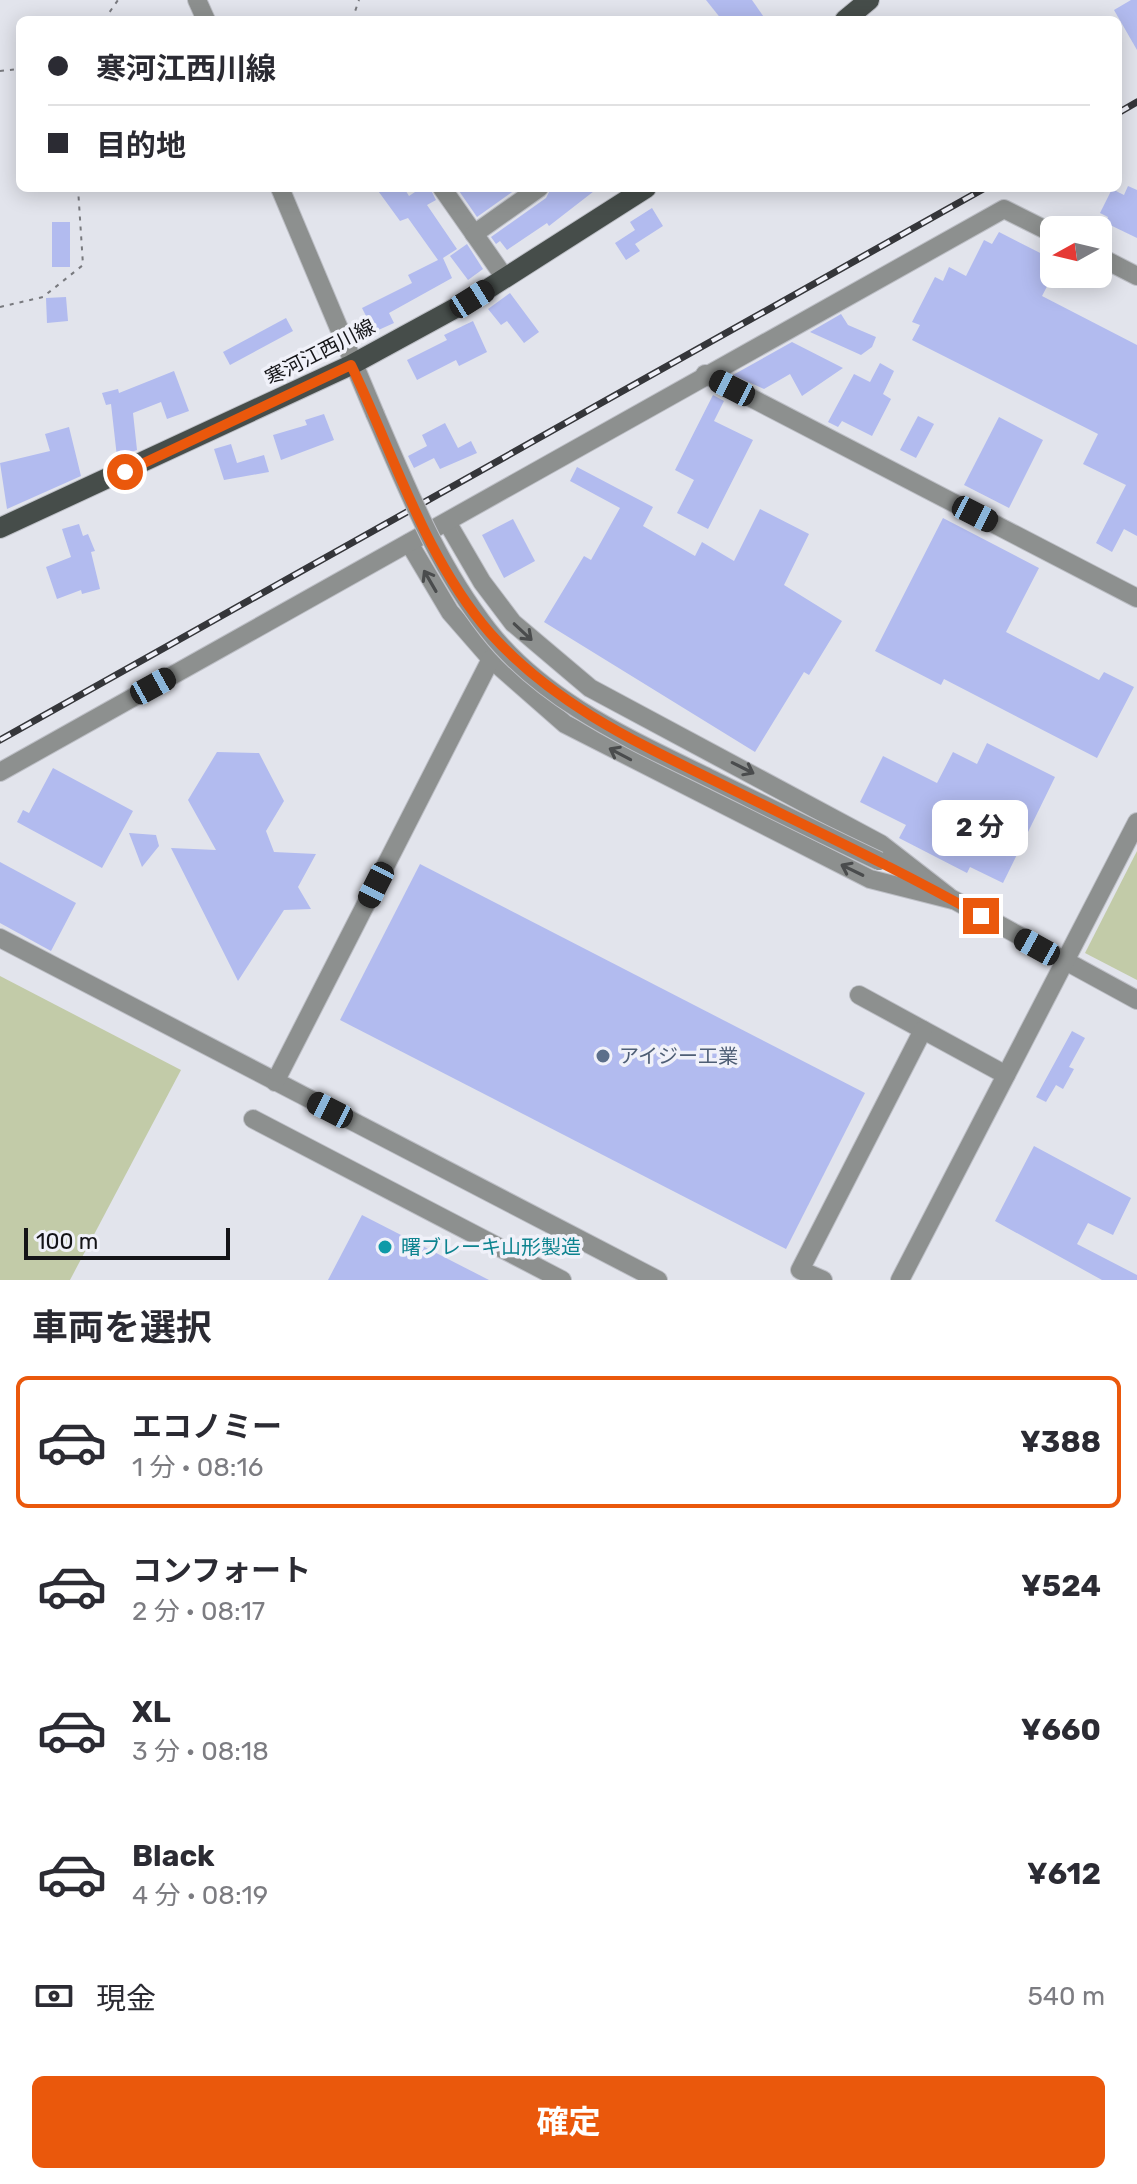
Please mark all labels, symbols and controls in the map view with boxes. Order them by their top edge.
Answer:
text: 寒河江西川線 [96,51,276,87]
text: 目的地 [96,128,186,164]
north arrow [1040,216,1112,288]
map controls [1040,216,1112,288]
car [445,276,499,322]
street label: 寒河江西川線 [261,314,379,390]
car [705,366,759,410]
route start [107,454,143,490]
car [948,492,1002,536]
one-way arrow [422,570,438,593]
one-way arrow [513,622,533,641]
car [126,664,180,708]
one-way arrow [608,745,632,761]
one-way arrow [730,761,754,777]
callout: 2 分 [933,800,1029,856]
text: 2 分 [956,812,1004,843]
car [354,858,398,912]
one-way arrow [841,861,865,877]
route end [963,898,999,934]
car [1010,925,1064,969]
place label: アイジー工業 [619,1044,738,1068]
marker: アイジー工業 [594,1047,612,1065]
car [303,1088,357,1132]
scale bar [24,1224,230,1260]
text: 100 m [36,1228,98,1255]
place label: 曙ブレーキ山形製造 [401,1235,581,1259]
marker: 曙ブレーキ山形製造 [376,1238,394,1256]
text: 車両を選択 [32,1306,212,1349]
icon: car [36,1406,108,1478]
text: エコノミー [132,1409,282,1445]
text: ¥388 [1020,1424,1101,1460]
text: 1 分 · 08:16 [132,1452,263,1483]
icon: car [36,1550,108,1622]
text: コンフォート [132,1553,311,1589]
text: ¥524 [1021,1568,1101,1604]
text: 2 分 · 08:17 [132,1596,265,1627]
icon: car [36,1694,108,1766]
text: XL [132,1694,171,1730]
text: ¥660 [1021,1712,1101,1748]
text: 3 分 · 08:18 [132,1736,269,1767]
icon: car [36,1838,108,1910]
text: Black [132,1838,215,1874]
text: ¥612 [1027,1856,1101,1892]
text: 4 分 · 08:19 [132,1880,268,1911]
icon: cash [32,1974,76,2018]
text: 現金 [96,1981,156,2017]
text: 540 m [1027,1981,1105,2012]
button: 確定 [32,2076,1105,2168]

